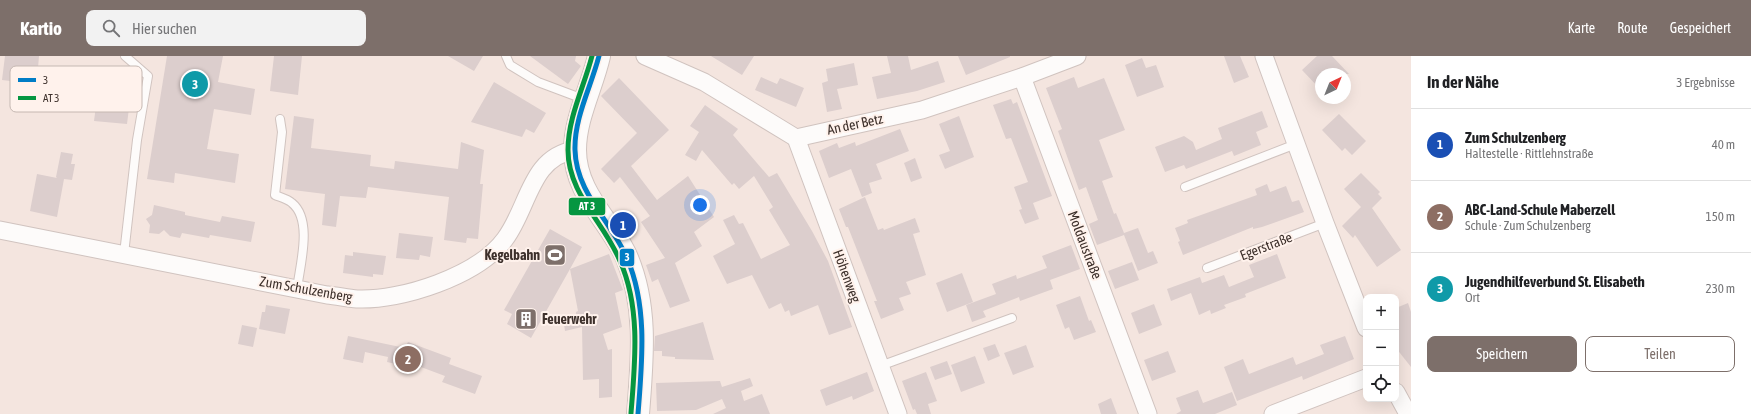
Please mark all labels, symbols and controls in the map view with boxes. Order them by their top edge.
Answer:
search box [86,10,366,46]
text: Kartio [20,17,62,39]
icon: search [100,17,122,39]
text: Hier suchen [132,20,197,37]
text: Karte [1568,20,1595,36]
text: Route [1617,20,1648,36]
text: Gespeichert [1670,20,1731,36]
legend [10,66,142,112]
north arrow [1315,68,1351,104]
pin: 3 [182,69,208,99]
text: In der Nähe [1427,72,1499,92]
text: 3 [43,74,48,86]
text: 3 Ergebnisse [1676,75,1735,90]
text: AT 3 [43,92,59,104]
street label: An der Betz [826,110,884,138]
text: Zum Schulzenberg [1465,129,1566,146]
text: 1 [1437,137,1443,152]
text: 40 m [1712,137,1735,152]
text: Haltestelle · Rittlehnstraße [1465,146,1593,161]
your location [690,195,710,215]
line badge: AT 3 [568,197,606,216]
text: AT 3 [578,200,595,212]
text: ABC-Land-Schule Maberzell [1465,201,1615,218]
street label: Moldaustraße [1065,209,1105,281]
text: 2 [1437,209,1443,224]
text: 150 m [1706,209,1735,224]
pin: 1 [610,210,636,240]
text: Schule · Zum Schulzenberg [1465,218,1591,233]
street label: Egerstraße [1238,229,1294,263]
sports icon: Kegelbahn [542,242,568,268]
place label: Kegelbahn [485,247,540,263]
street label: Höhenweg [830,247,864,305]
line badge: 3 [619,248,635,267]
text: 3 [624,251,630,263]
street label: Zum Schulzenberg [258,273,354,305]
text: Jugendhilfeverbund St. Elisabeth [1465,273,1645,290]
text: 3 [1437,281,1443,296]
text: 230 m [1706,281,1735,296]
text: Ort [1465,290,1480,305]
map controls [1363,294,1399,402]
button: + [1363,294,1399,330]
building icon: Feuerwehr [513,306,539,332]
place label: Feuerwehr [542,311,597,327]
button: − [1363,330,1399,366]
button: Speichern [1427,336,1577,372]
button: Teilen [1585,336,1735,372]
pin: 2 [395,344,421,374]
button: locate [1363,366,1399,402]

